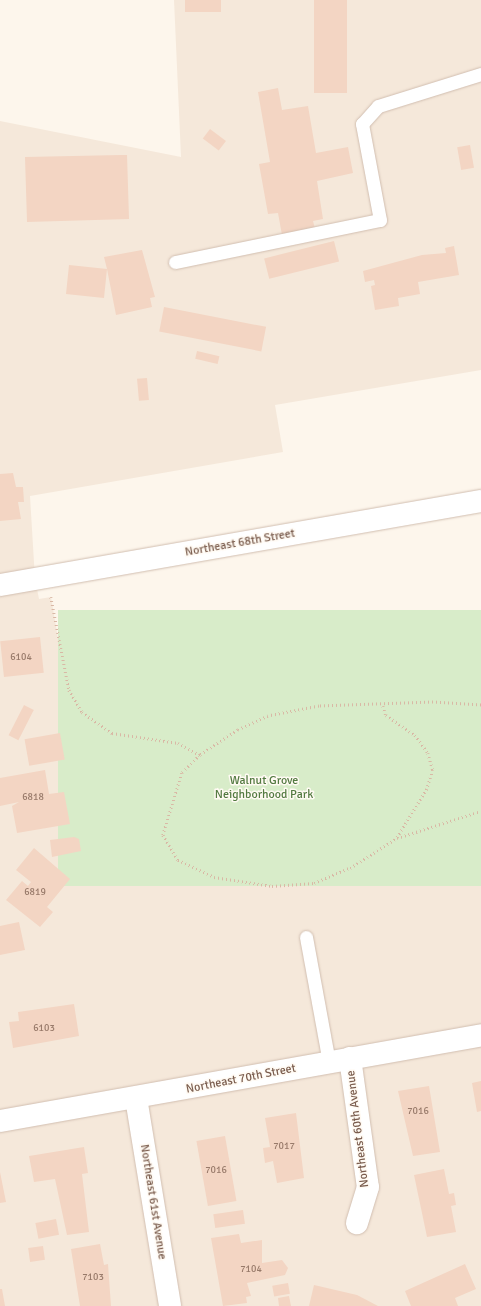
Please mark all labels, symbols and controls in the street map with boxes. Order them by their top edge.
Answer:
street label: Northeast 68th Street [184,526,296,560]
house number: 6104 [10,652,32,664]
park label: Walnut Grove Neighborhood Park [215,774,313,802]
house number: 6818 [22,792,44,804]
house number: 6819 [24,887,46,899]
house number: 6103 [33,1023,55,1035]
street label: Northeast 70th Street [185,1061,297,1097]
street label: Northeast 60th Avenue [344,1070,372,1188]
house number: 7016 [407,1106,429,1118]
house number: 7017 [273,1141,295,1153]
street label: Northeast 61st Avenue [137,1143,169,1261]
house number: 7016 [205,1165,227,1177]
house number: 7104 [240,1264,262,1276]
house number: 7103 [82,1272,104,1284]

